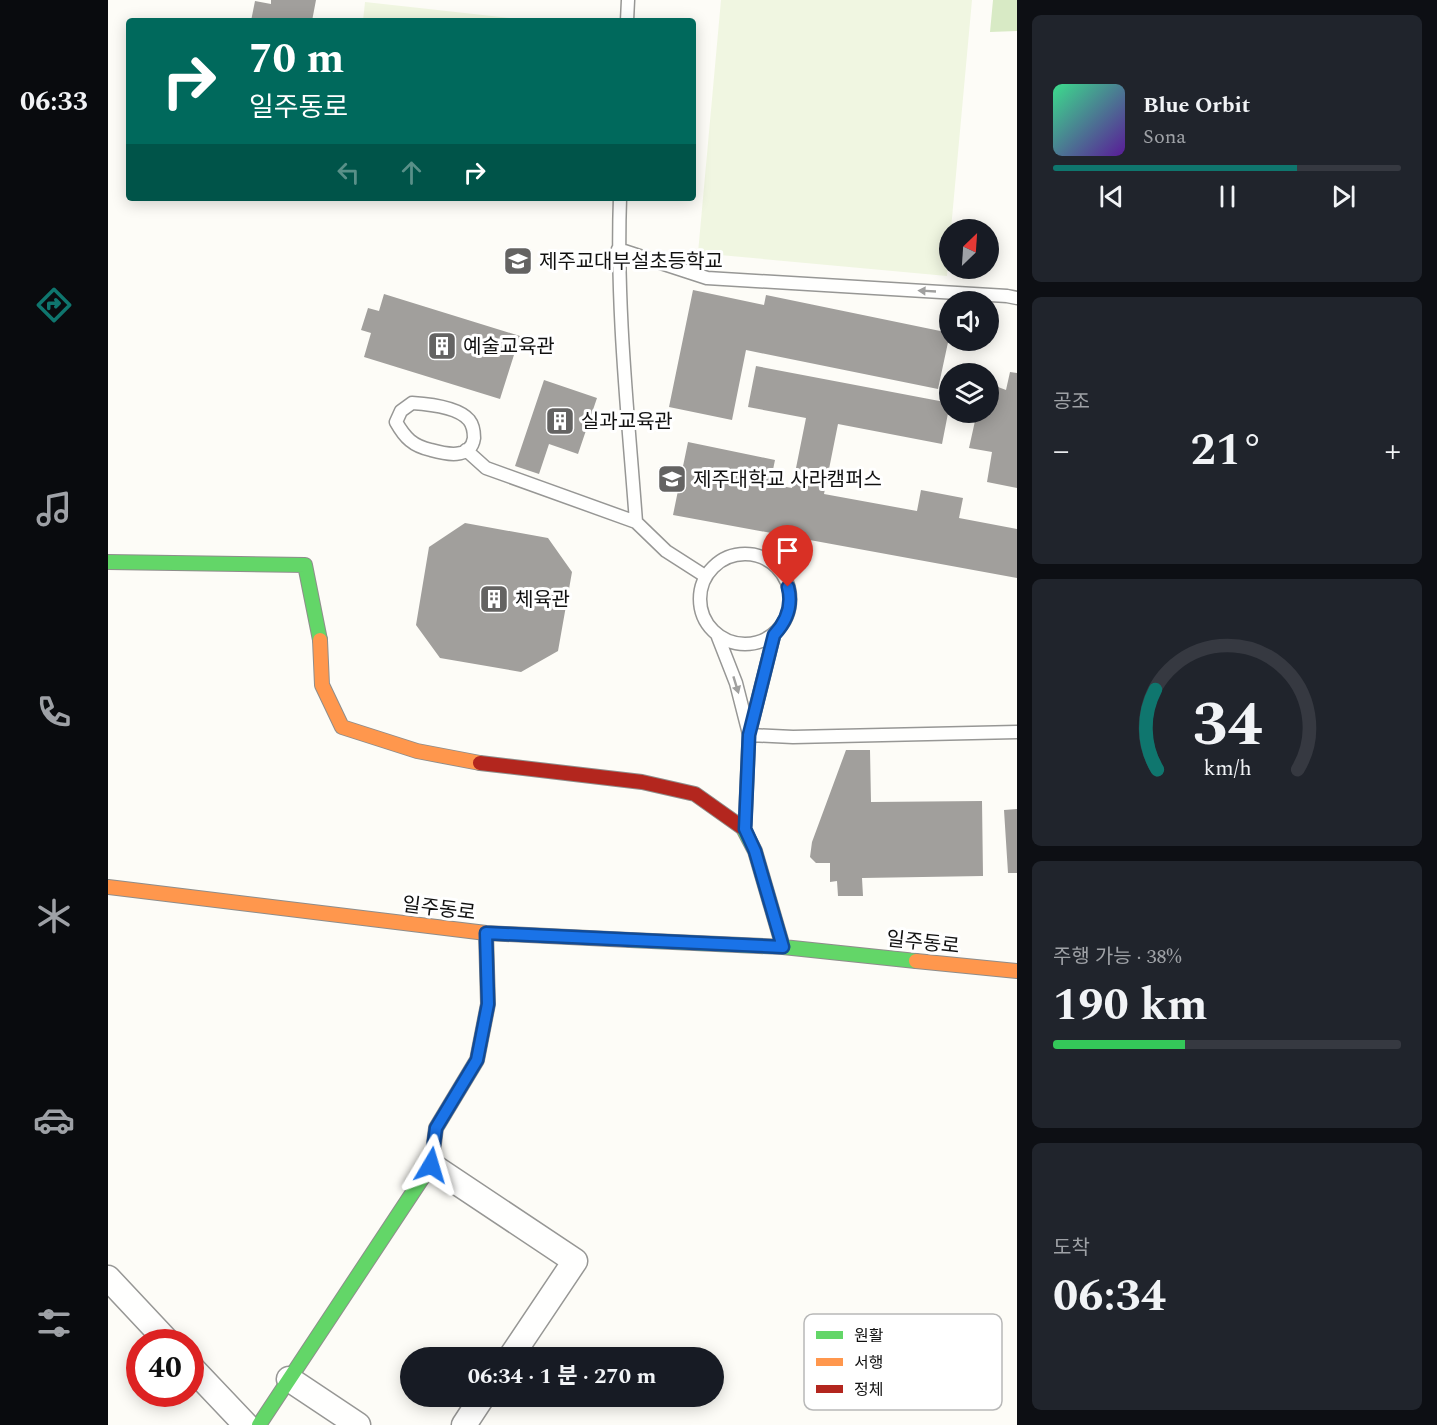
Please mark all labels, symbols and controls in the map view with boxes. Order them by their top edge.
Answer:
text: 70 m [249,28,344,91]
icon: right [150,42,228,120]
text: 06:33 [20,81,88,123]
text: 일주동로 [249,87,348,129]
text: Blue Orbit [1143,89,1250,122]
text: Sona [1143,122,1186,152]
icon: left [332,156,365,189]
icon: ahead [395,156,428,189]
icon: right [458,156,491,189]
icon: previous [1095,180,1128,213]
icon: pause [1211,180,1244,213]
icon: next [1327,180,1360,213]
north arrow [939,219,999,279]
map controls [939,219,999,423]
school or university icon: 제주교대부설초등학교 [502,245,534,277]
place label: 제주교대부설초등학교 [539,247,723,277]
icon: directions [33,284,75,326]
one-way arrow [918,286,937,296]
button: sound [939,291,999,351]
building icon: 예술교육관 [426,330,458,362]
place label: 예술교육관 [463,332,555,362]
button: layers [939,363,999,423]
text: 공조 [1053,387,1090,417]
building icon: 실과교육관 [544,405,576,437]
place label: 실과교육관 [581,407,673,437]
text: 21° [1191,416,1264,485]
text: − [1053,426,1070,476]
text: + [1385,426,1401,476]
school or university icon: 제주대학교 사라캠퍼스 [656,463,688,495]
place label: 제주대학교 사라캠퍼스 [693,465,882,495]
icon: music [33,488,75,530]
pin [762,525,813,587]
icon: arrive [771,534,804,567]
building icon: 체육관 [478,583,510,615]
place label: 체육관 [515,585,570,615]
one-way arrow [732,676,741,694]
text: 34 [1192,678,1262,773]
icon: phone [33,691,75,733]
text: km/h [1203,752,1251,785]
street label: 일주동로 [401,890,477,928]
icon: climate [33,895,75,937]
street label: 일주동로 [885,924,961,962]
text: 주행 가능 · 38% [1053,942,1182,972]
text: 190 km [1053,971,1208,1040]
icon: car [33,1099,75,1141]
position arrow [399,1133,463,1197]
text: 도착 [1053,1233,1090,1263]
text: 06:34 [1053,1262,1166,1331]
icon: filters [33,1302,75,1344]
legend [804,1314,1002,1410]
text: 원활 [854,1324,884,1348]
speed limit sign: 40 [126,1329,204,1407]
text: 서행 [854,1351,883,1375]
text: 06:34 · 1 분 · 270 m [468,1360,656,1393]
text: 정체 [854,1378,883,1402]

